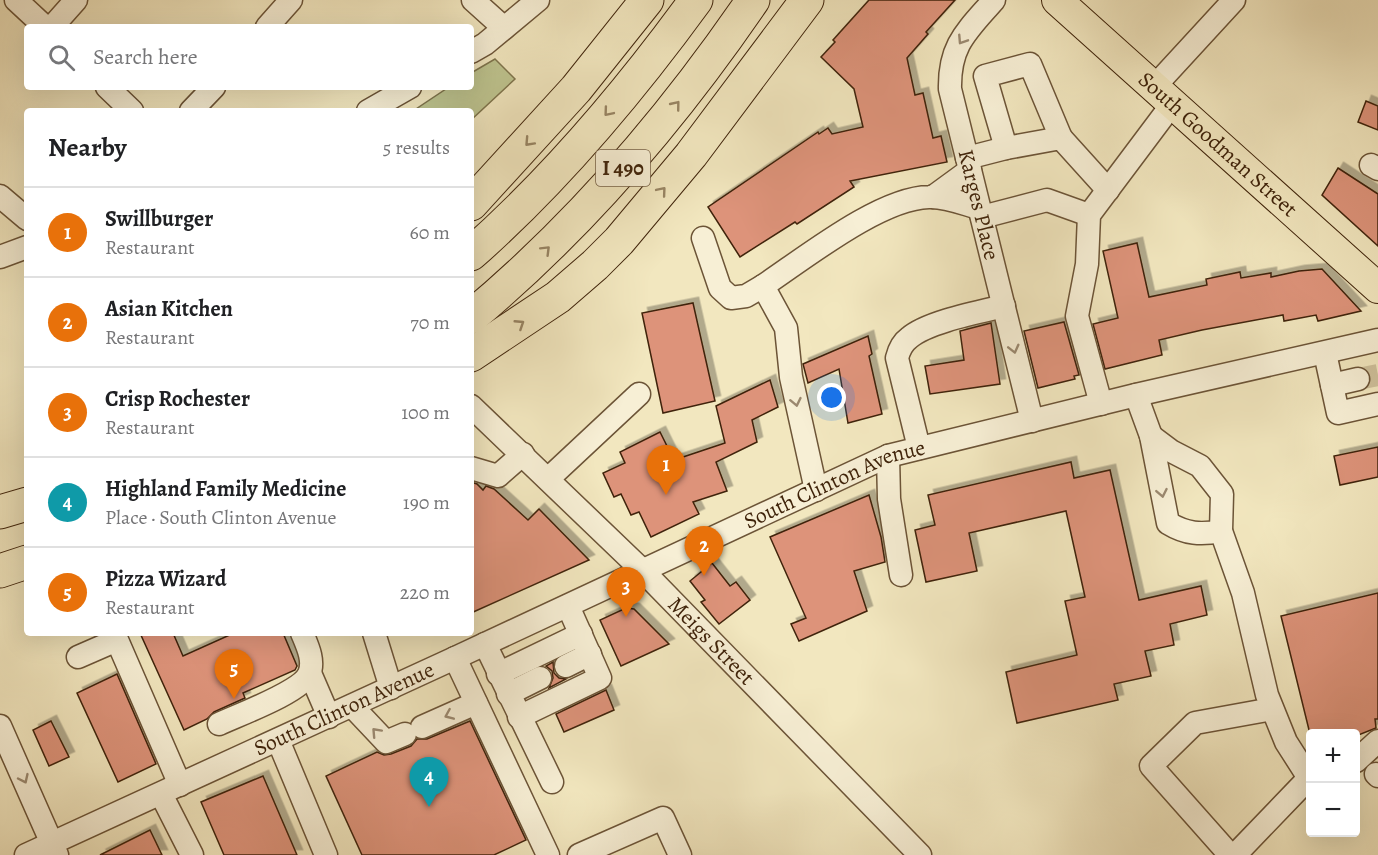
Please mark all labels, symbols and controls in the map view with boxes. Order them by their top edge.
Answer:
search box [24,24,474,90]
one-way arrow [958,33,969,44]
icon: search [45,41,78,74]
text: Search here [93,42,198,72]
street label: South Goodman Street [1132,65,1304,224]
one-way arrow [668,100,679,111]
one-way arrow [605,105,616,116]
text: Nearby [48,130,127,165]
text: 5 results [383,134,450,161]
one-way arrow [525,135,536,146]
street label: Karges Place [950,146,1007,263]
road number: I 490 [596,150,650,186]
one-way arrow [654,187,665,198]
text: Swillburger [105,204,213,234]
text: 1 [64,219,71,246]
text: 60 m [410,219,450,246]
text: Restaurant [105,234,195,261]
one-way arrow [539,246,549,257]
text: Asian Kitchen [105,294,233,324]
text: 2 [63,309,72,336]
text: 70 m [410,309,450,336]
one-way arrow [514,319,524,331]
text: Restaurant [105,324,195,351]
one-way arrow [1007,344,1020,354]
your location [817,383,846,412]
text: Crisp Rochester [105,384,250,414]
one-way arrow [789,397,802,407]
text: 3 [63,399,72,426]
text: 100 m [401,399,450,426]
text: Restaurant [105,414,195,441]
street label: South Clinton Avenue [739,432,928,536]
pin: 1 [646,446,686,495]
text: Highland Family Medicine [105,474,346,504]
one-way arrow [1155,488,1168,498]
text: 4 [63,489,72,516]
text: 190 m [403,489,450,516]
text: Place · South Clinton Avenue [105,504,337,531]
pin: 2 [684,526,724,576]
text: Pizza Wizard [105,564,227,594]
pin: 3 [606,568,646,617]
text: 5 [63,579,72,606]
text: 220 m [400,579,450,606]
street label: Meigs Street [661,590,761,692]
text: Restaurant [105,594,195,621]
pin: 5 [214,650,254,699]
street label: South Clinton Avenue [249,655,439,763]
one-way arrow [444,708,455,720]
one-way arrow [372,728,383,738]
map controls [1306,729,1360,837]
button: + [1306,729,1360,783]
pin: 4 [410,758,448,807]
one-way arrow [17,773,29,784]
button: − [1306,783,1360,837]

